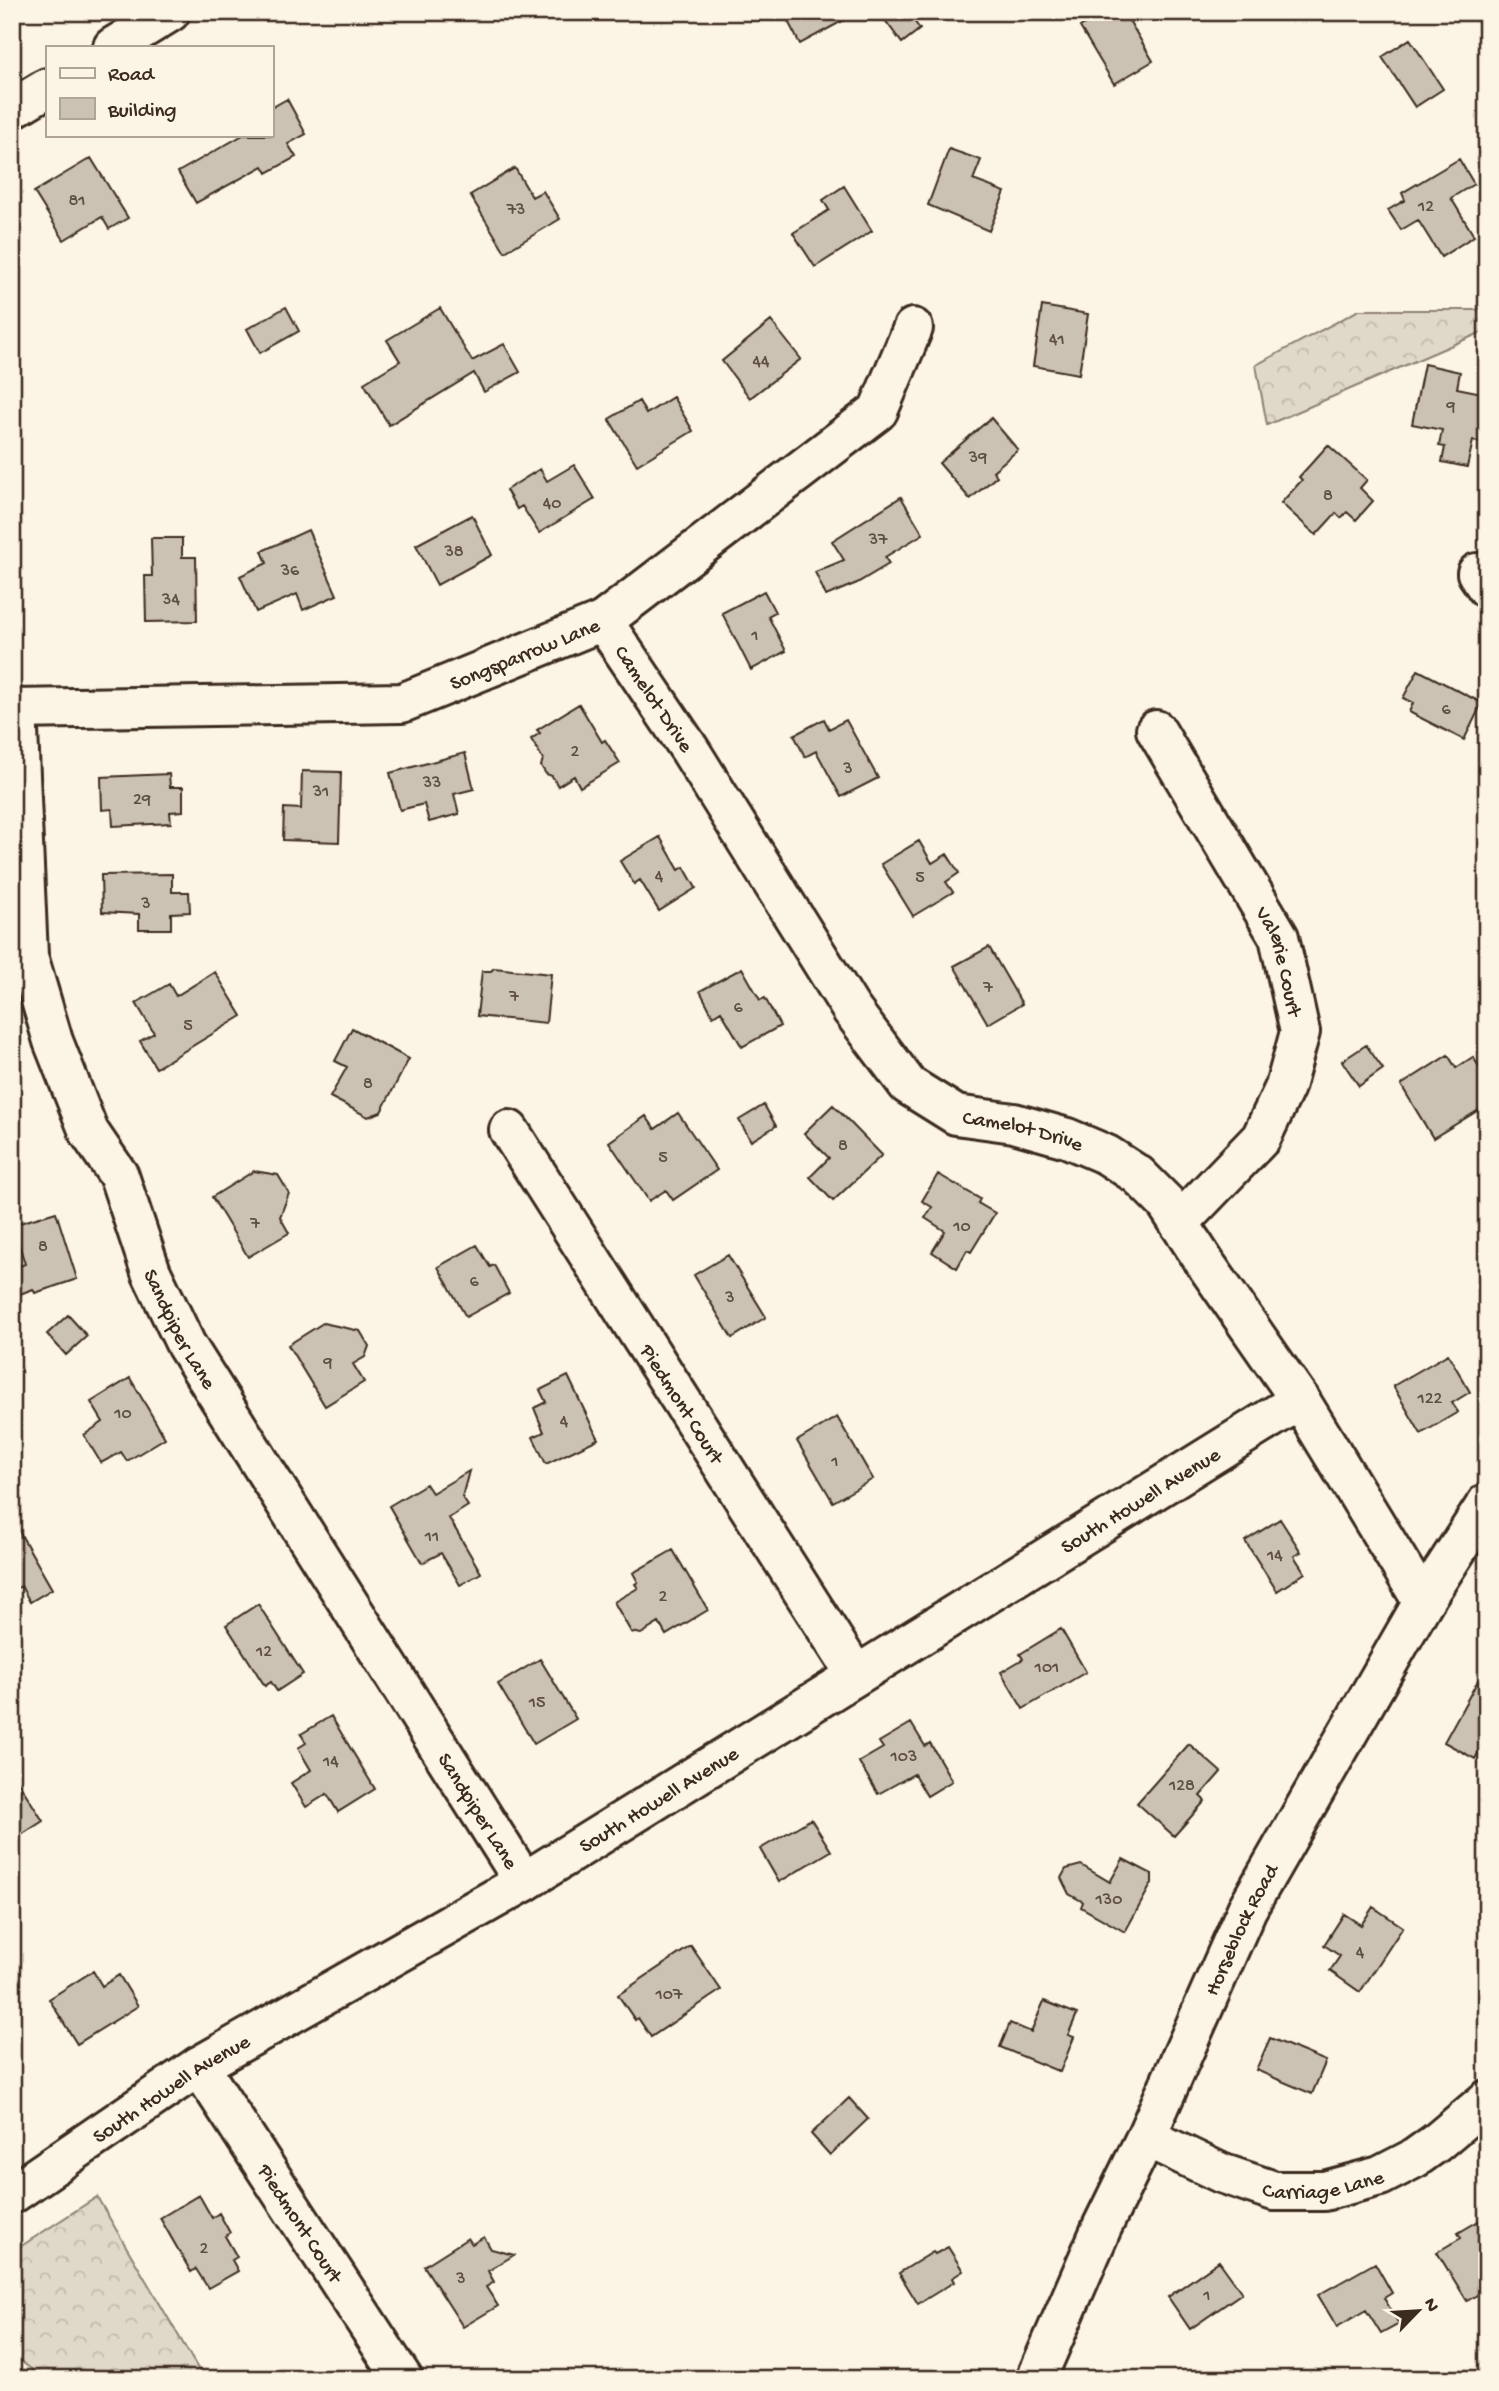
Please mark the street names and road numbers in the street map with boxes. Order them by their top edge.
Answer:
street label: Songsparrow Lane [447,614,605,698]
street label: Camelot Drive [607,642,698,759]
street label: Valerie Court [1247,902,1306,1022]
street label: Camelot Drive [961,1107,1087,1160]
street label: Sandpiper Lane [136,1266,220,1396]
street label: Piedmont Court [632,1340,729,1472]
street label: South Howell Avenue [1057,1443,1227,1561]
street label: South Howell Avenue [576,1742,745,1860]
street label: Sandpiper Lane [430,1750,522,1876]
street label: Horseblock Road [1201,1859,1287,2000]
street label: South Howell Avenue [89,2030,256,2151]
street label: Piedmont Court [250,2160,347,2291]
street label: Carriage Lane [1258,2166,1388,2207]

